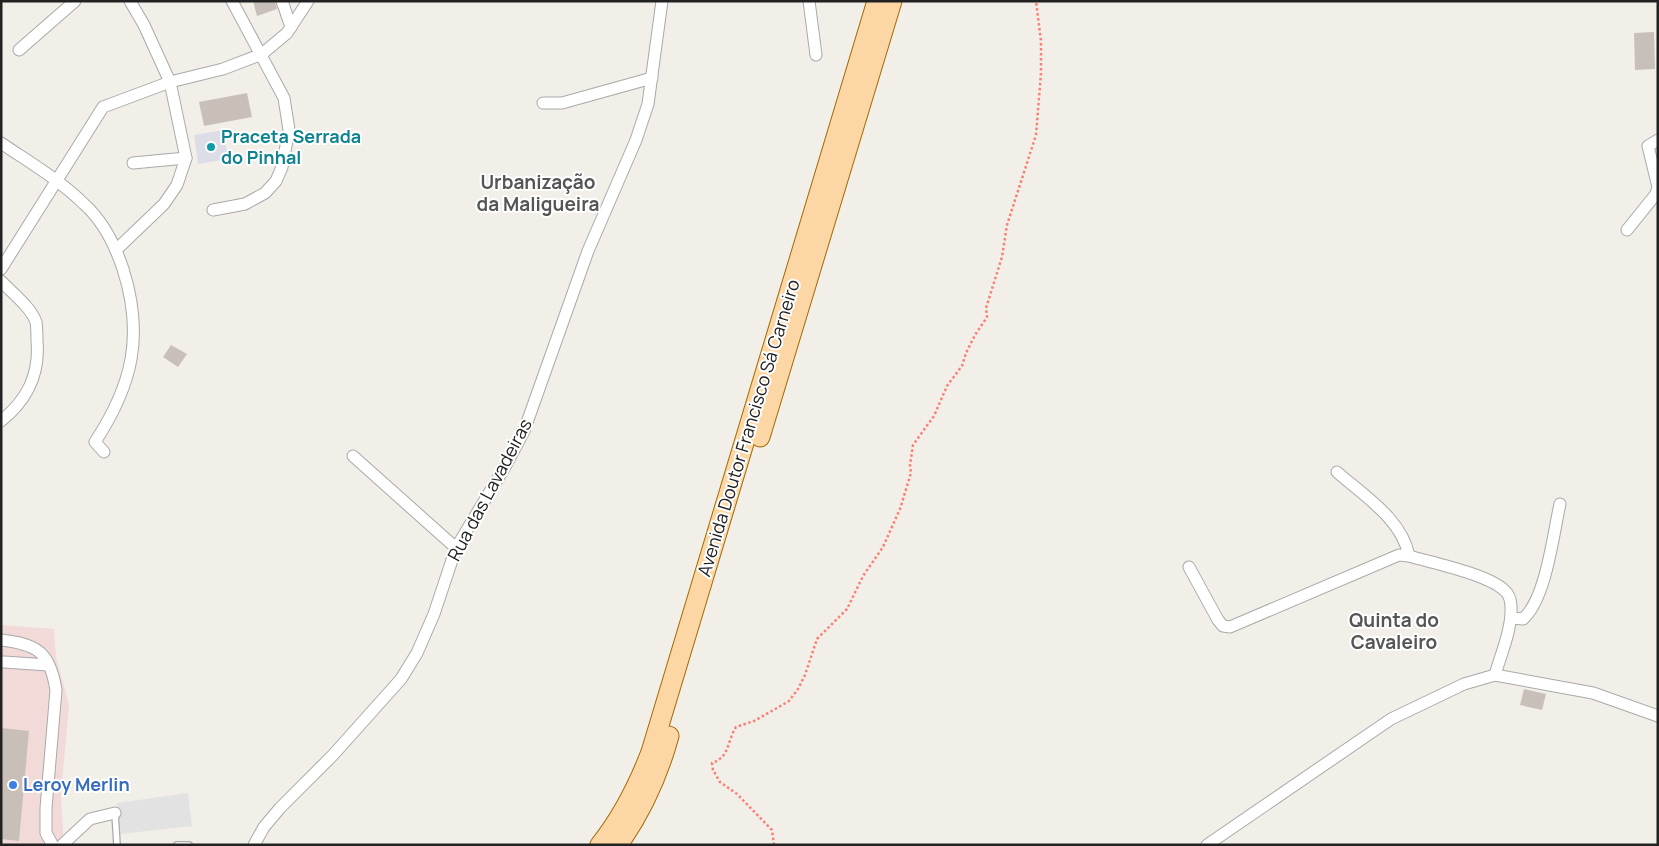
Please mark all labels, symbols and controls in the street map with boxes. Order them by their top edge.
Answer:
place label: Praceta Serrada do Pinhal [221,124,361,169]
marker: Praceta Serrada do Pinhal [205,141,217,153]
district label: Urbanização da Maligueira [477,169,599,217]
street label: Avenida Doutor Francisco Sá Carneiro [691,276,805,579]
street label: Rua das Lavadeiras [441,414,537,565]
district label: Quinta do Cavaleiro [1349,607,1439,655]
place label: Leroy Merlin [23,772,130,796]
marker: Leroy Merlin [7,779,19,791]

